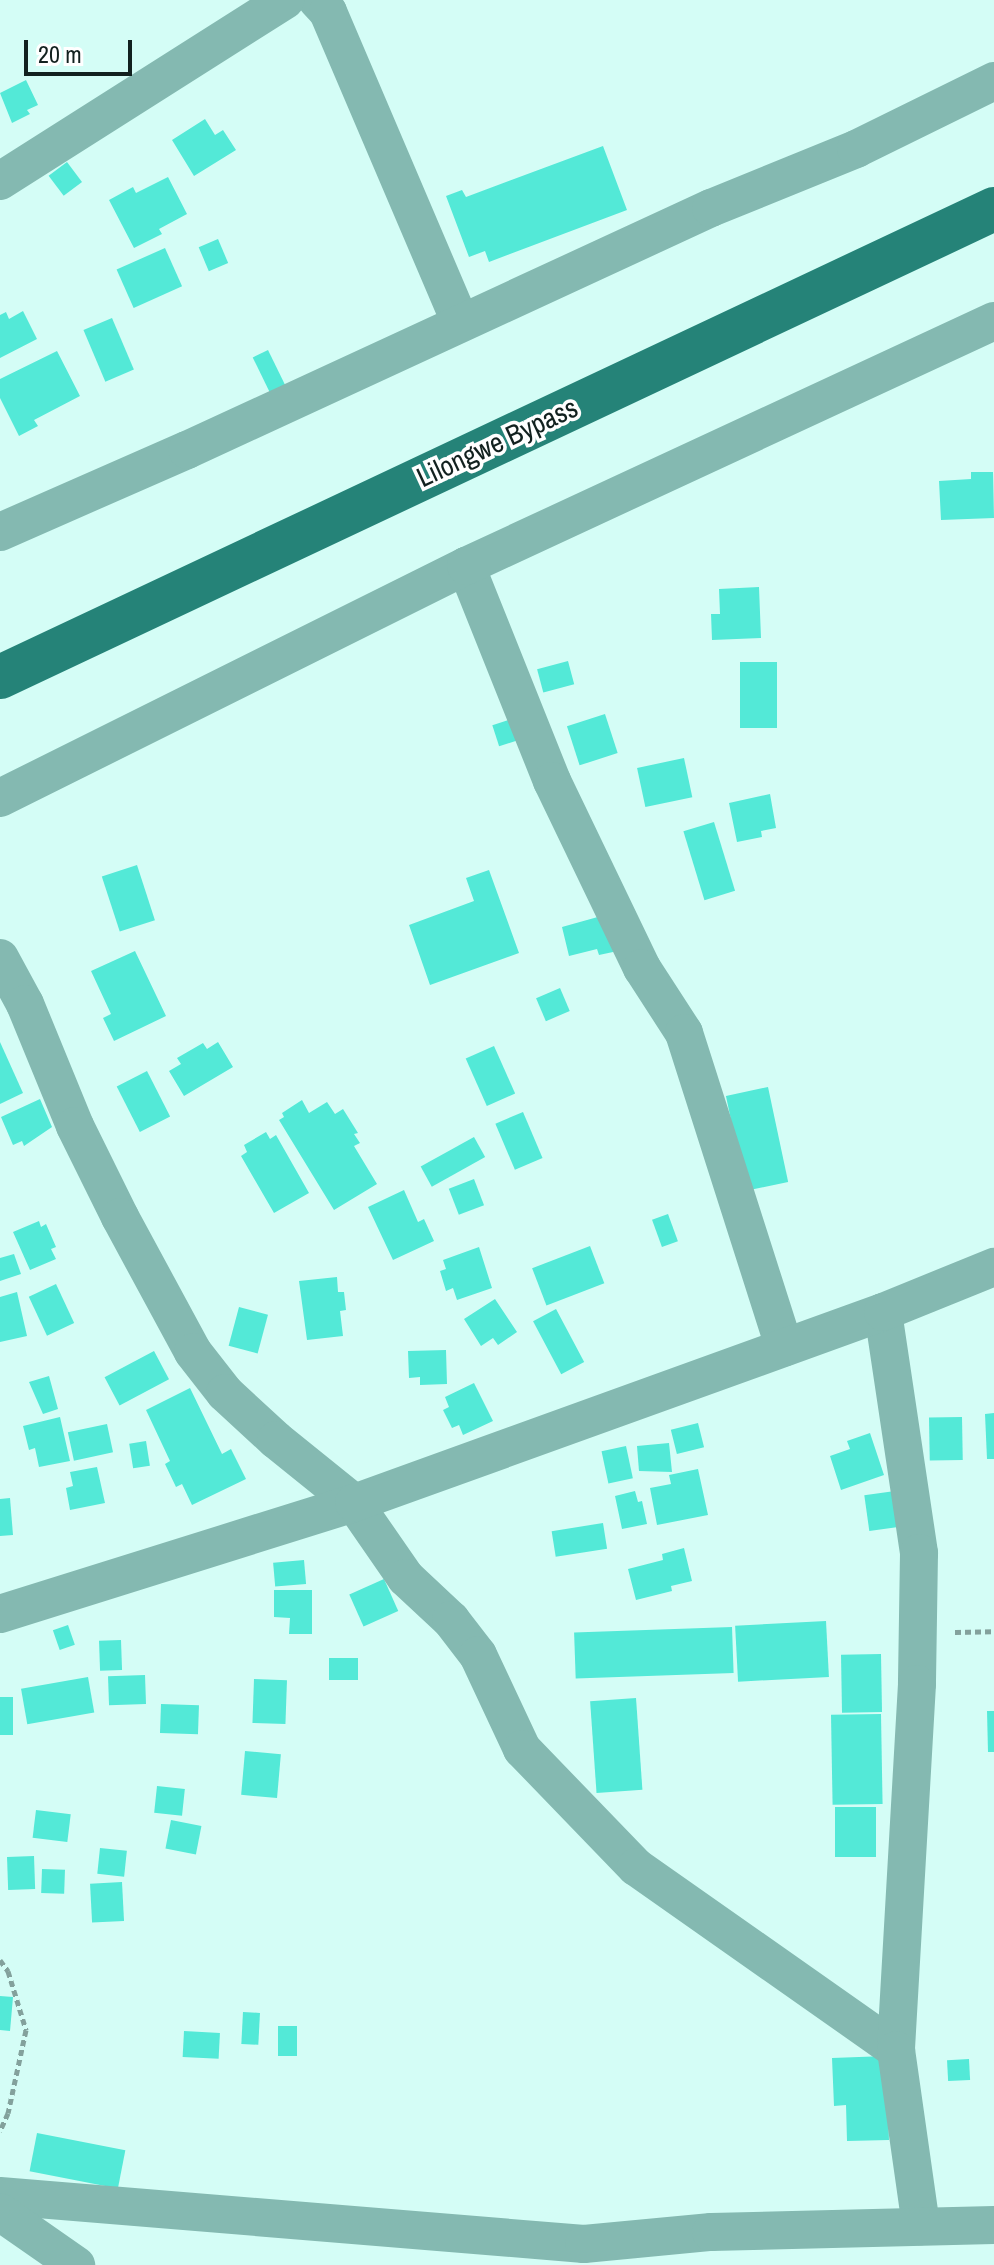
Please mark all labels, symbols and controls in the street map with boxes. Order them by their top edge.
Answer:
scale bar [28,24,136,74]
text: 20 m [38,38,82,70]
street label: Lilongwe Bypass [411,390,583,494]

